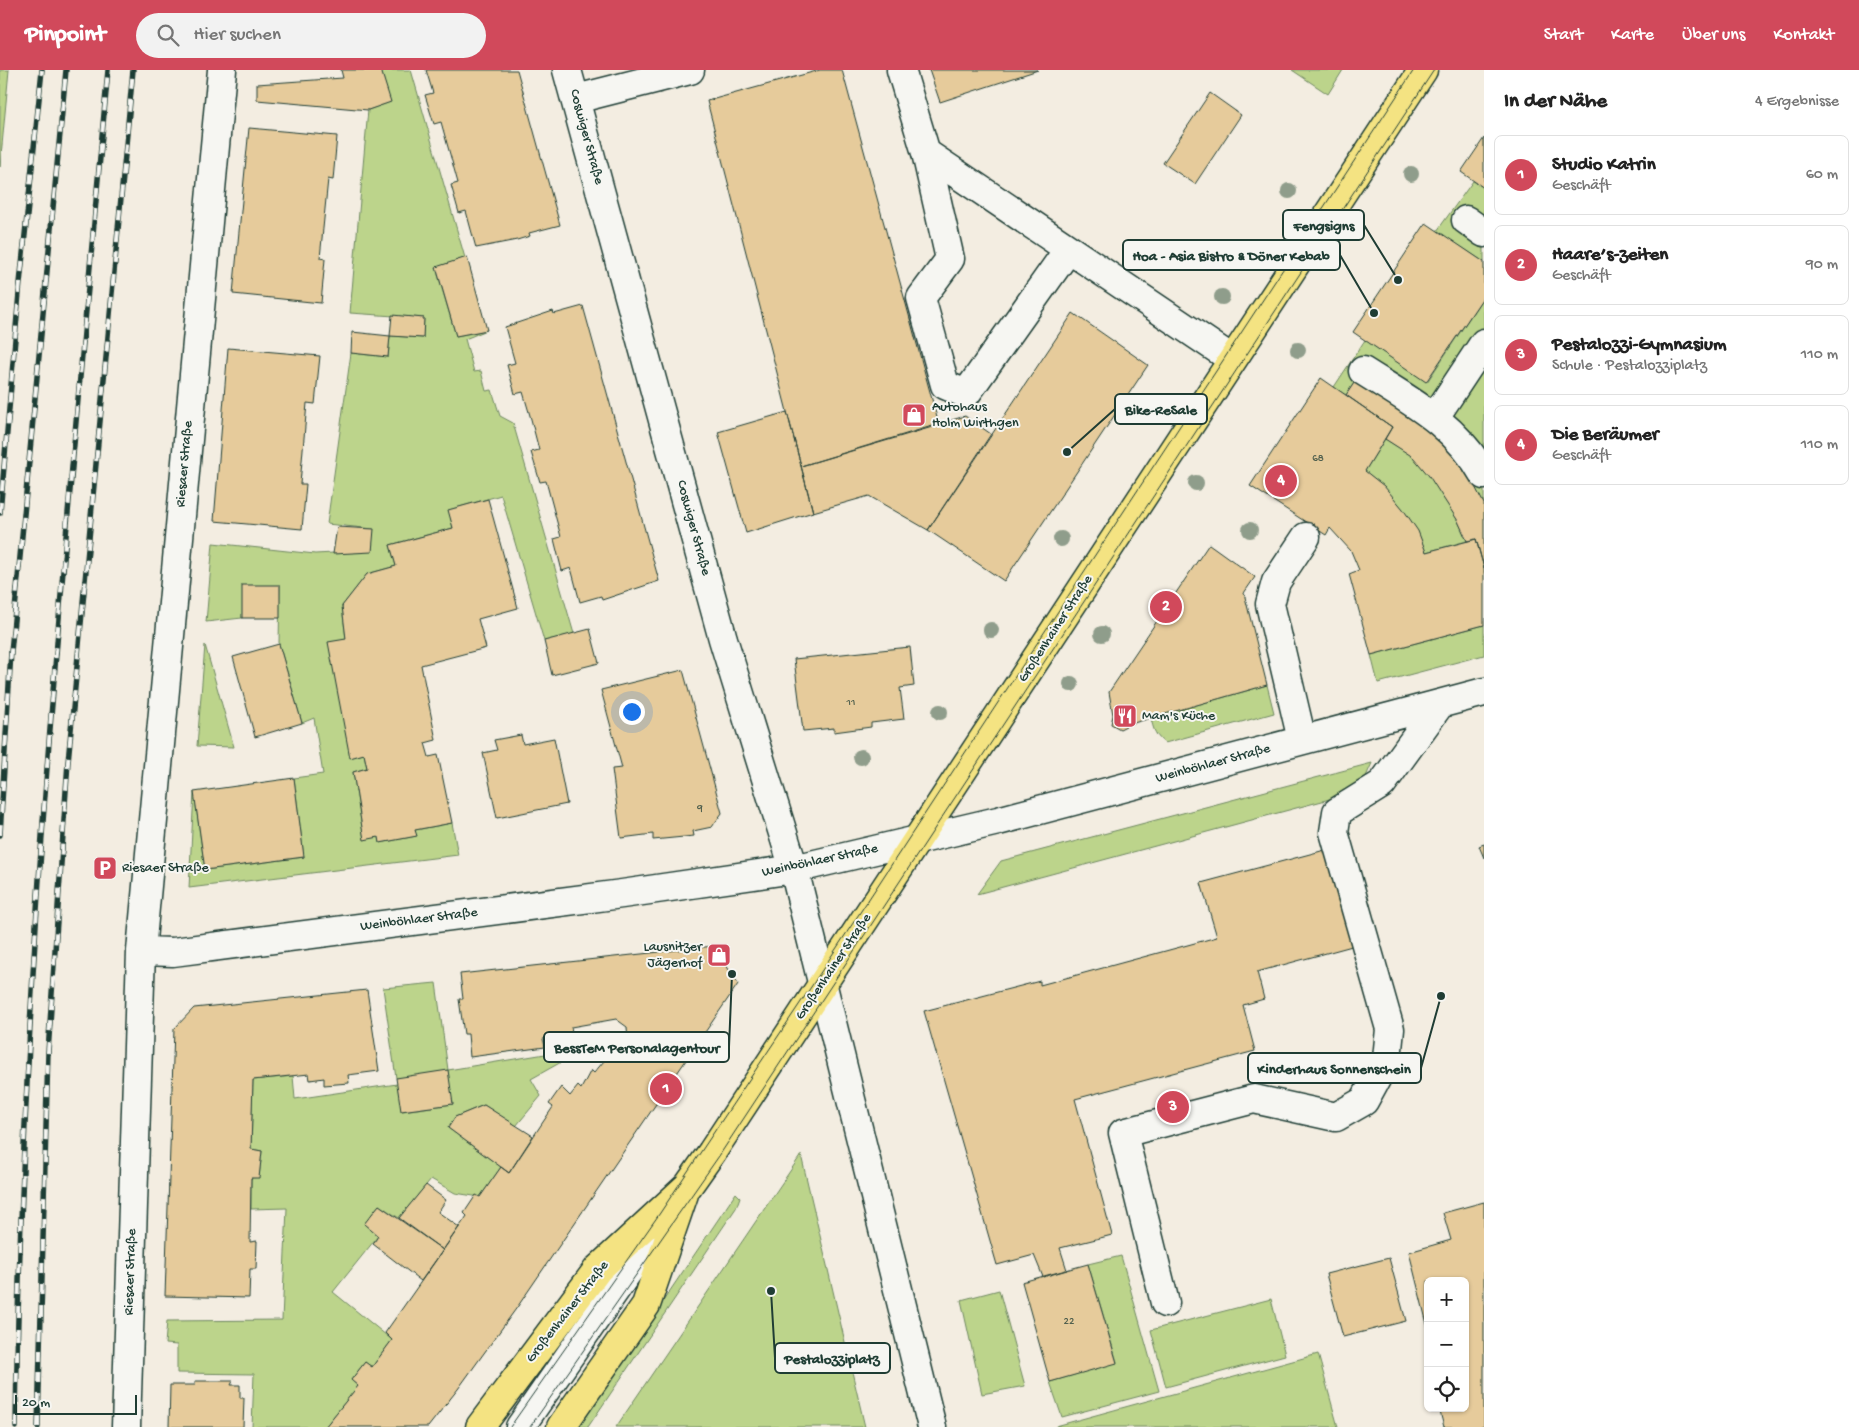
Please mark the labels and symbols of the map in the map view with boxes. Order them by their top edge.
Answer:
street label: Coswiger Straße [565,87,607,187]
callout: Fengsigns [1283,210,1364,240]
text: Fengsigns [1292,218,1356,236]
callout: Hoa - Asia Bistro & Döner Kebab [1123,240,1340,270]
text: Hoa - Asia Bistro & Döner Kebab [1132,248,1330,266]
callout: Bike-ReSale [1115,394,1207,424]
place label: Autohaus Holm Wirthgen [932,399,1019,432]
shop icon: Autohaus Holm Wirthgen [901,402,927,428]
text: Bike-ReSale [1124,402,1198,420]
street label: Riesaer Straße [173,419,197,508]
house number: 68 [1312,453,1324,465]
pin: 4 [1265,462,1297,500]
street label: Coswiger Straße [672,478,714,578]
street label: Großenhainer Straße [1015,571,1097,686]
pin: 2 [1150,588,1182,626]
house number: 11 [846,697,855,709]
your location [619,699,645,725]
restaurant icon: Mam's Küche [1112,703,1138,729]
place label: Mam's Küche [1142,708,1216,725]
street label: Weinböhlaer Straße [1154,740,1273,787]
house number: 9 [696,803,703,815]
street label: Weinböhlaer Straße [761,840,880,882]
parking icon: Riesaer Straße [92,855,118,881]
place label: Riesaer Straße [122,860,209,877]
street label: Weinböhlaer Straße [359,904,479,936]
street label: Großenhainer Straße [792,910,876,1023]
place label: Lausnitzer Jägerhof [644,939,704,972]
shop icon: Lausnitzer Jägerhof [706,942,732,968]
callout: BessTeM Personalagentour [544,1032,729,1062]
text: BessTeM Personalagentour [553,1040,721,1058]
callout: Kinderhaus Sonnenschein [1248,1053,1421,1083]
text: Kinderhaus Sonnenschein [1256,1061,1412,1079]
pin: 1 [650,1070,682,1108]
pin: 3 [1157,1088,1189,1126]
street label: Riesaer Straße [121,1228,141,1316]
street label: Großenhainer Straße [523,1257,614,1366]
house number: 22 [1064,1316,1075,1328]
callout: Pestalozziplatz [775,1343,890,1373]
text: Pestalozziplatz [783,1351,881,1369]
scale bar [15,1392,138,1415]

